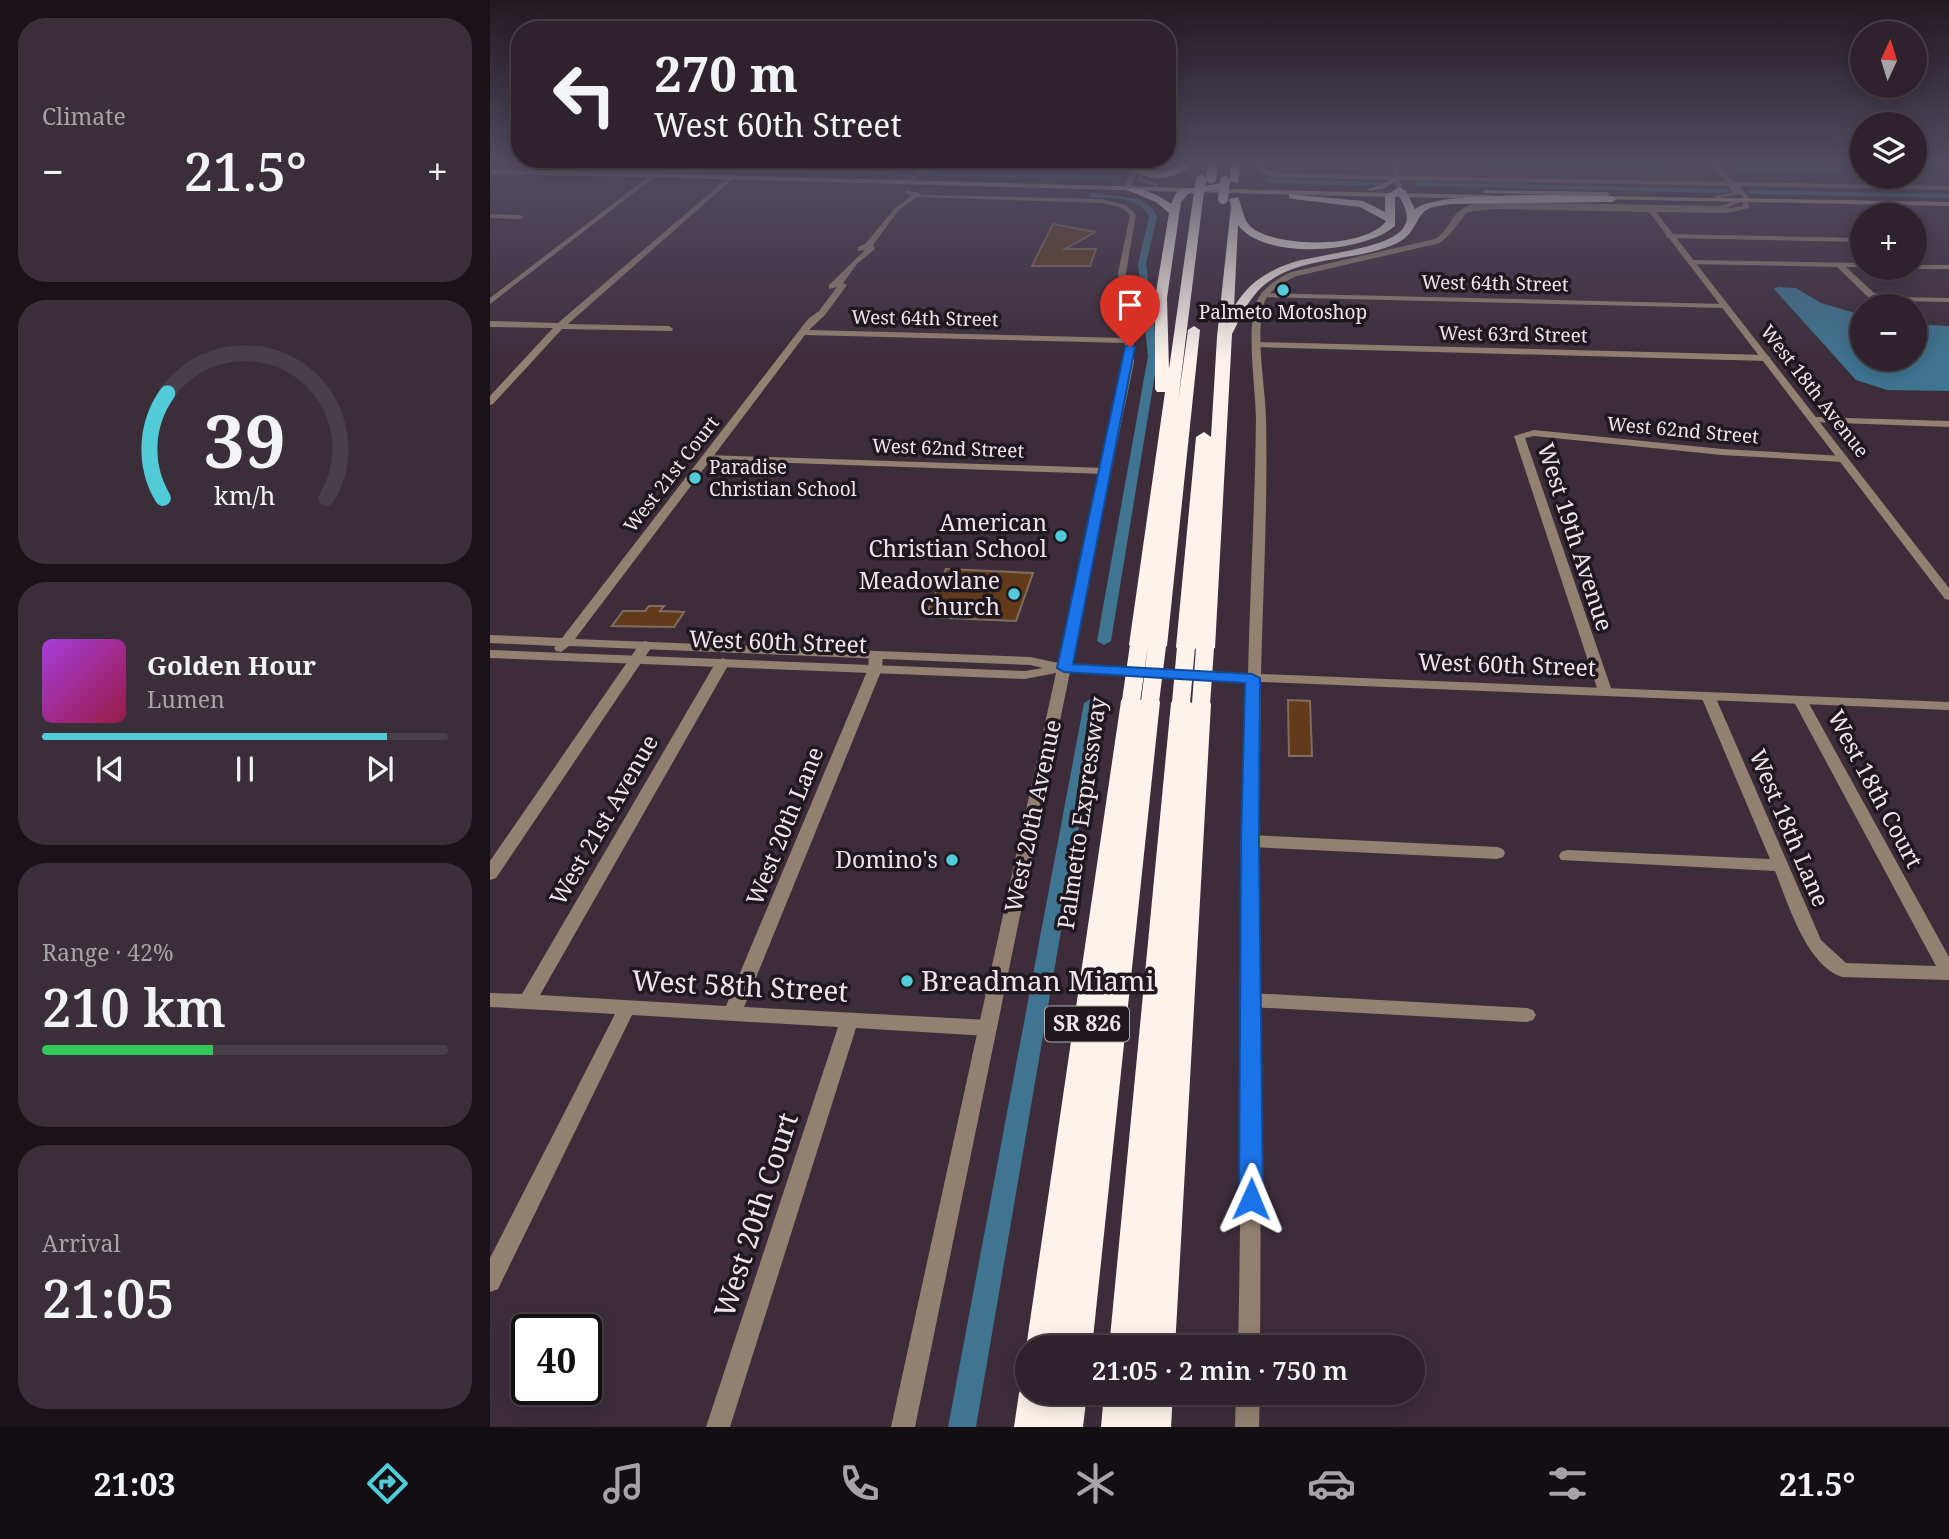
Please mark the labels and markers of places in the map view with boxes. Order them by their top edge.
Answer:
pin [1100,275,1160,347]
marker: Palmeto Motoshop [1275,282,1291,298]
place label: Palmeto Motoshop [1199,299,1367,325]
place label: Paradise Christian School [709,454,857,502]
marker: Paradise Christian School [687,470,703,486]
place label: American Christian School [868,506,1047,564]
marker: American Christian School [1053,528,1069,544]
place label: Meadowlane Church [859,564,1000,622]
marker: Meadowlane Church [1006,586,1022,602]
place label: Domino's [835,843,938,875]
marker: Domino's [944,852,960,868]
place label: Breadman Miami [921,961,1154,999]
marker: Breadman Miami [899,973,915,989]

